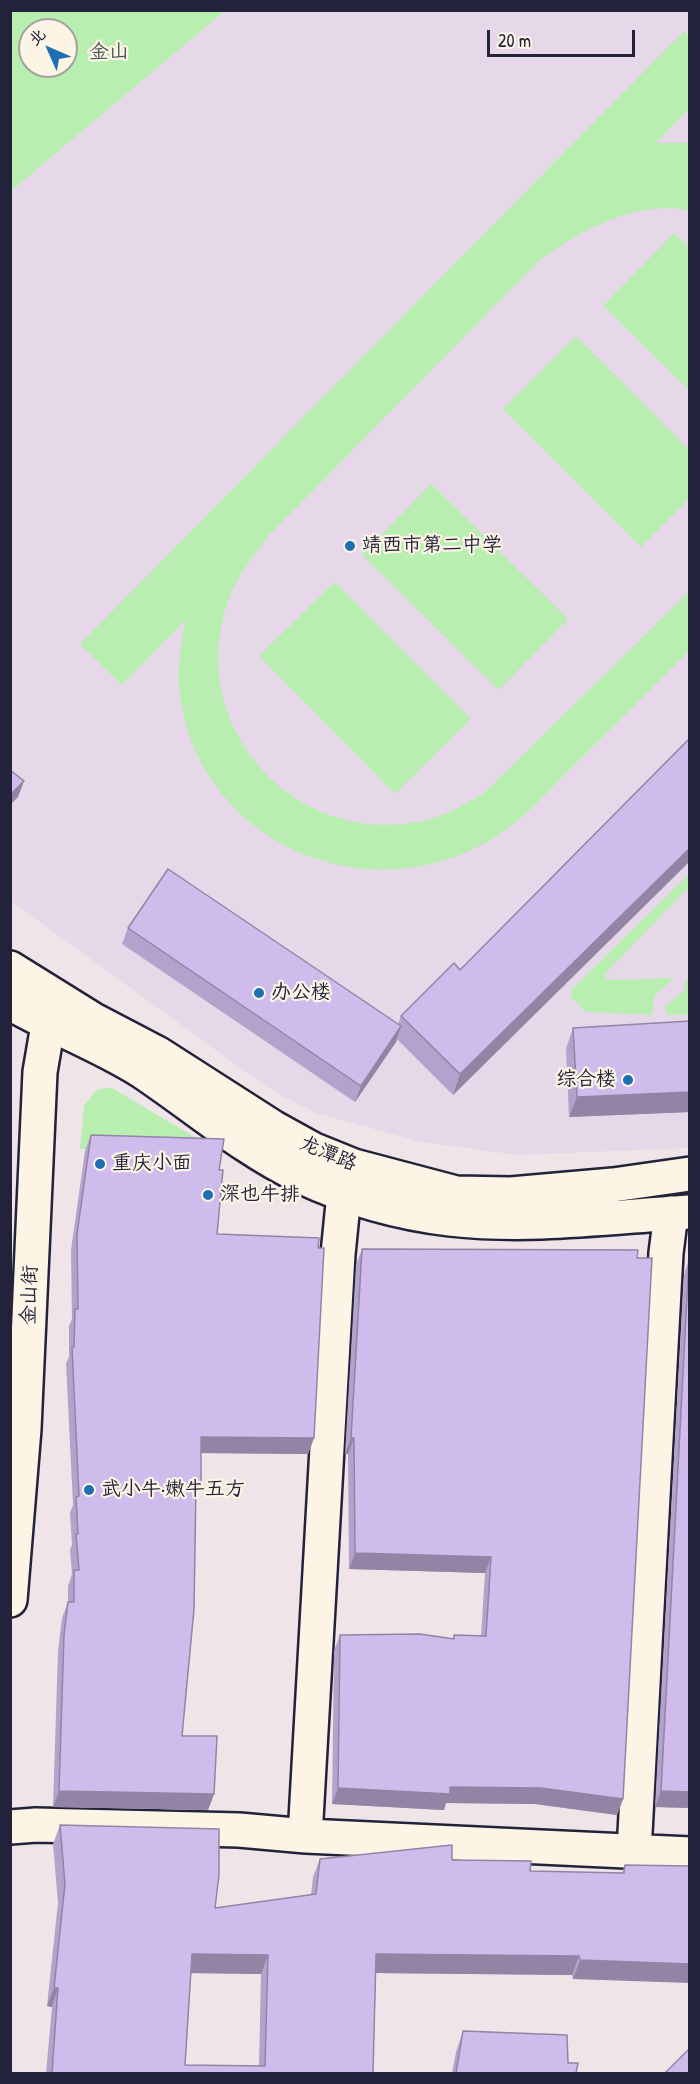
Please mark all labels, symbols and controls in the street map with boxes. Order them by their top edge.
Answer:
north arrow [18,18,78,78]
scale bar [490,18,638,56]
text: 北 [23,23,50,50]
text: 20 m [498,28,531,53]
park label: 金山 [89,41,129,65]
place label: 靖西市第二中学 [362,534,502,558]
marker: 靖西市第二中学 [343,539,357,553]
place label: 办公楼 [271,981,331,1005]
marker: 办公楼 [252,986,266,1000]
place label: 综合楼 [556,1068,616,1092]
marker: 综合楼 [621,1073,635,1087]
street label: 龙潭路 [296,1131,360,1177]
place label: 重庆小面 [112,1152,192,1176]
marker: 重庆小面 [93,1157,107,1171]
place label: 深也牛排 [220,1183,300,1207]
marker: 深也牛排 [201,1188,215,1202]
street label: 金山街 [17,1265,43,1325]
place label: 武小牛·嫩牛五方 [101,1478,245,1502]
marker: 武小牛·嫩牛五方 [82,1483,96,1497]

